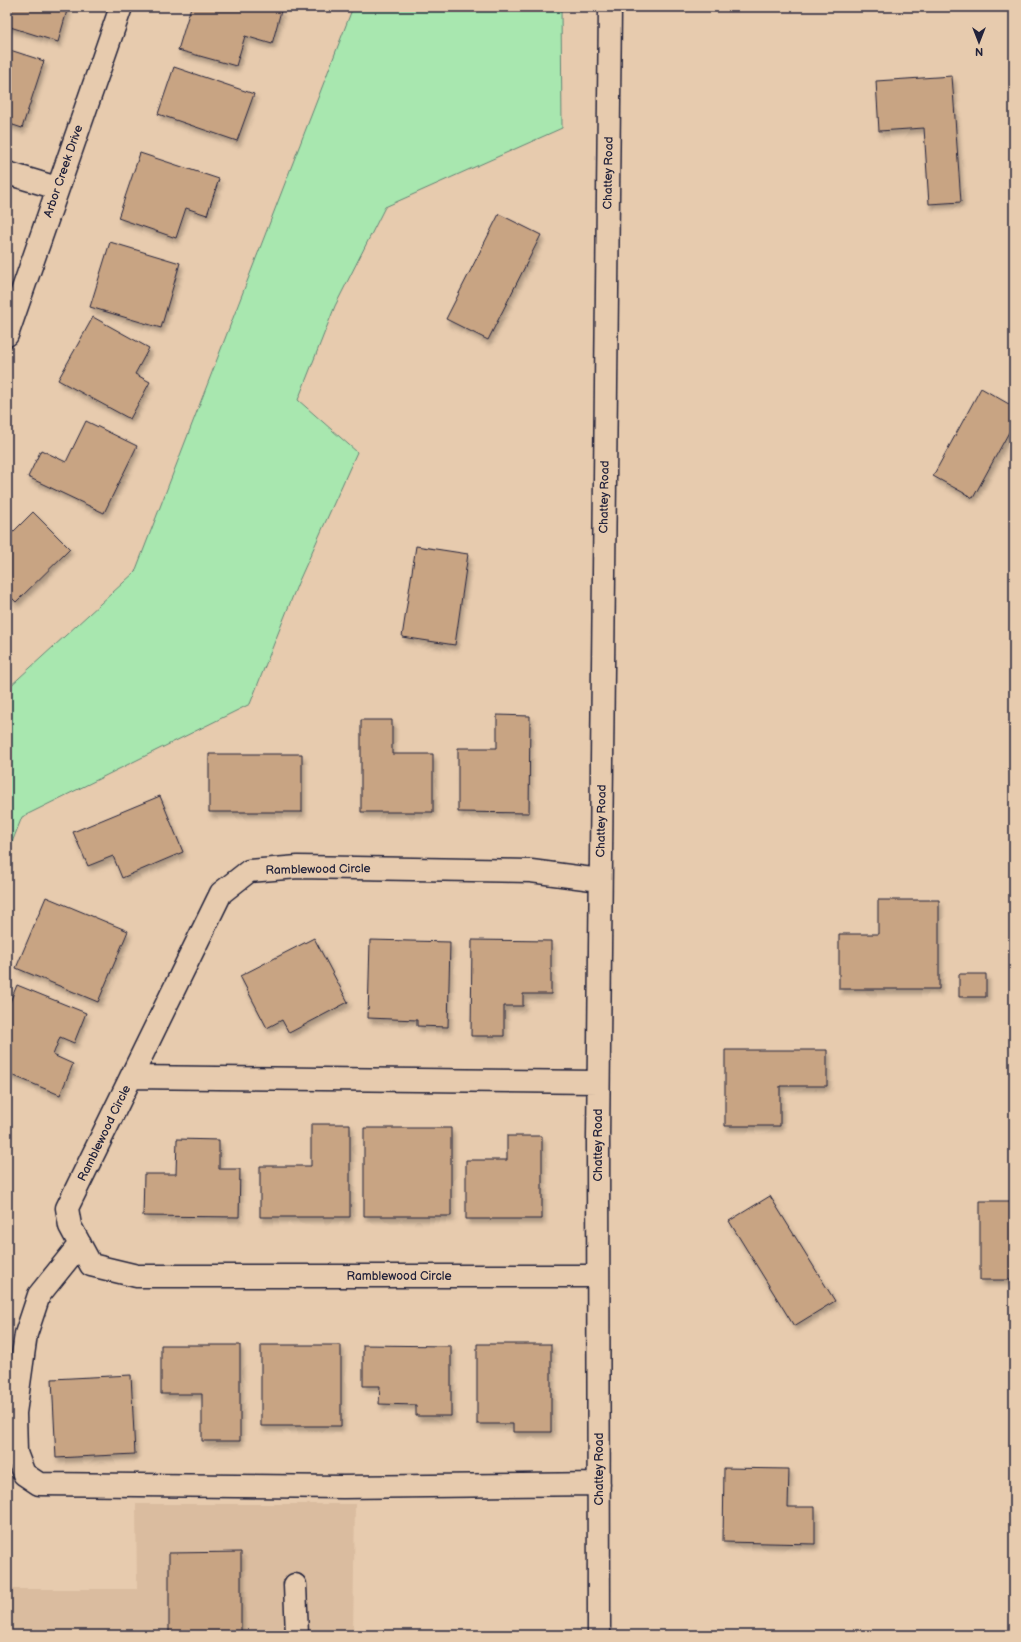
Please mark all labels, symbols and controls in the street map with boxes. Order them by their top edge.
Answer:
north arrow [959,22,999,62]
text: N [975,45,983,58]
street label: Arbor Creek Drive [41,123,86,219]
street label: Chattey Road [600,136,617,210]
street label: Chattey Road [596,460,613,534]
street label: Chattey Road [593,784,610,858]
street label: Ramblewood Circle [265,861,371,878]
street label: Ramblewood Circle [75,1083,134,1184]
street label: Chattey Road [591,1108,606,1181]
street label: Ramblewood Circle [346,1269,452,1284]
street label: Chattey Road [592,1432,607,1505]

